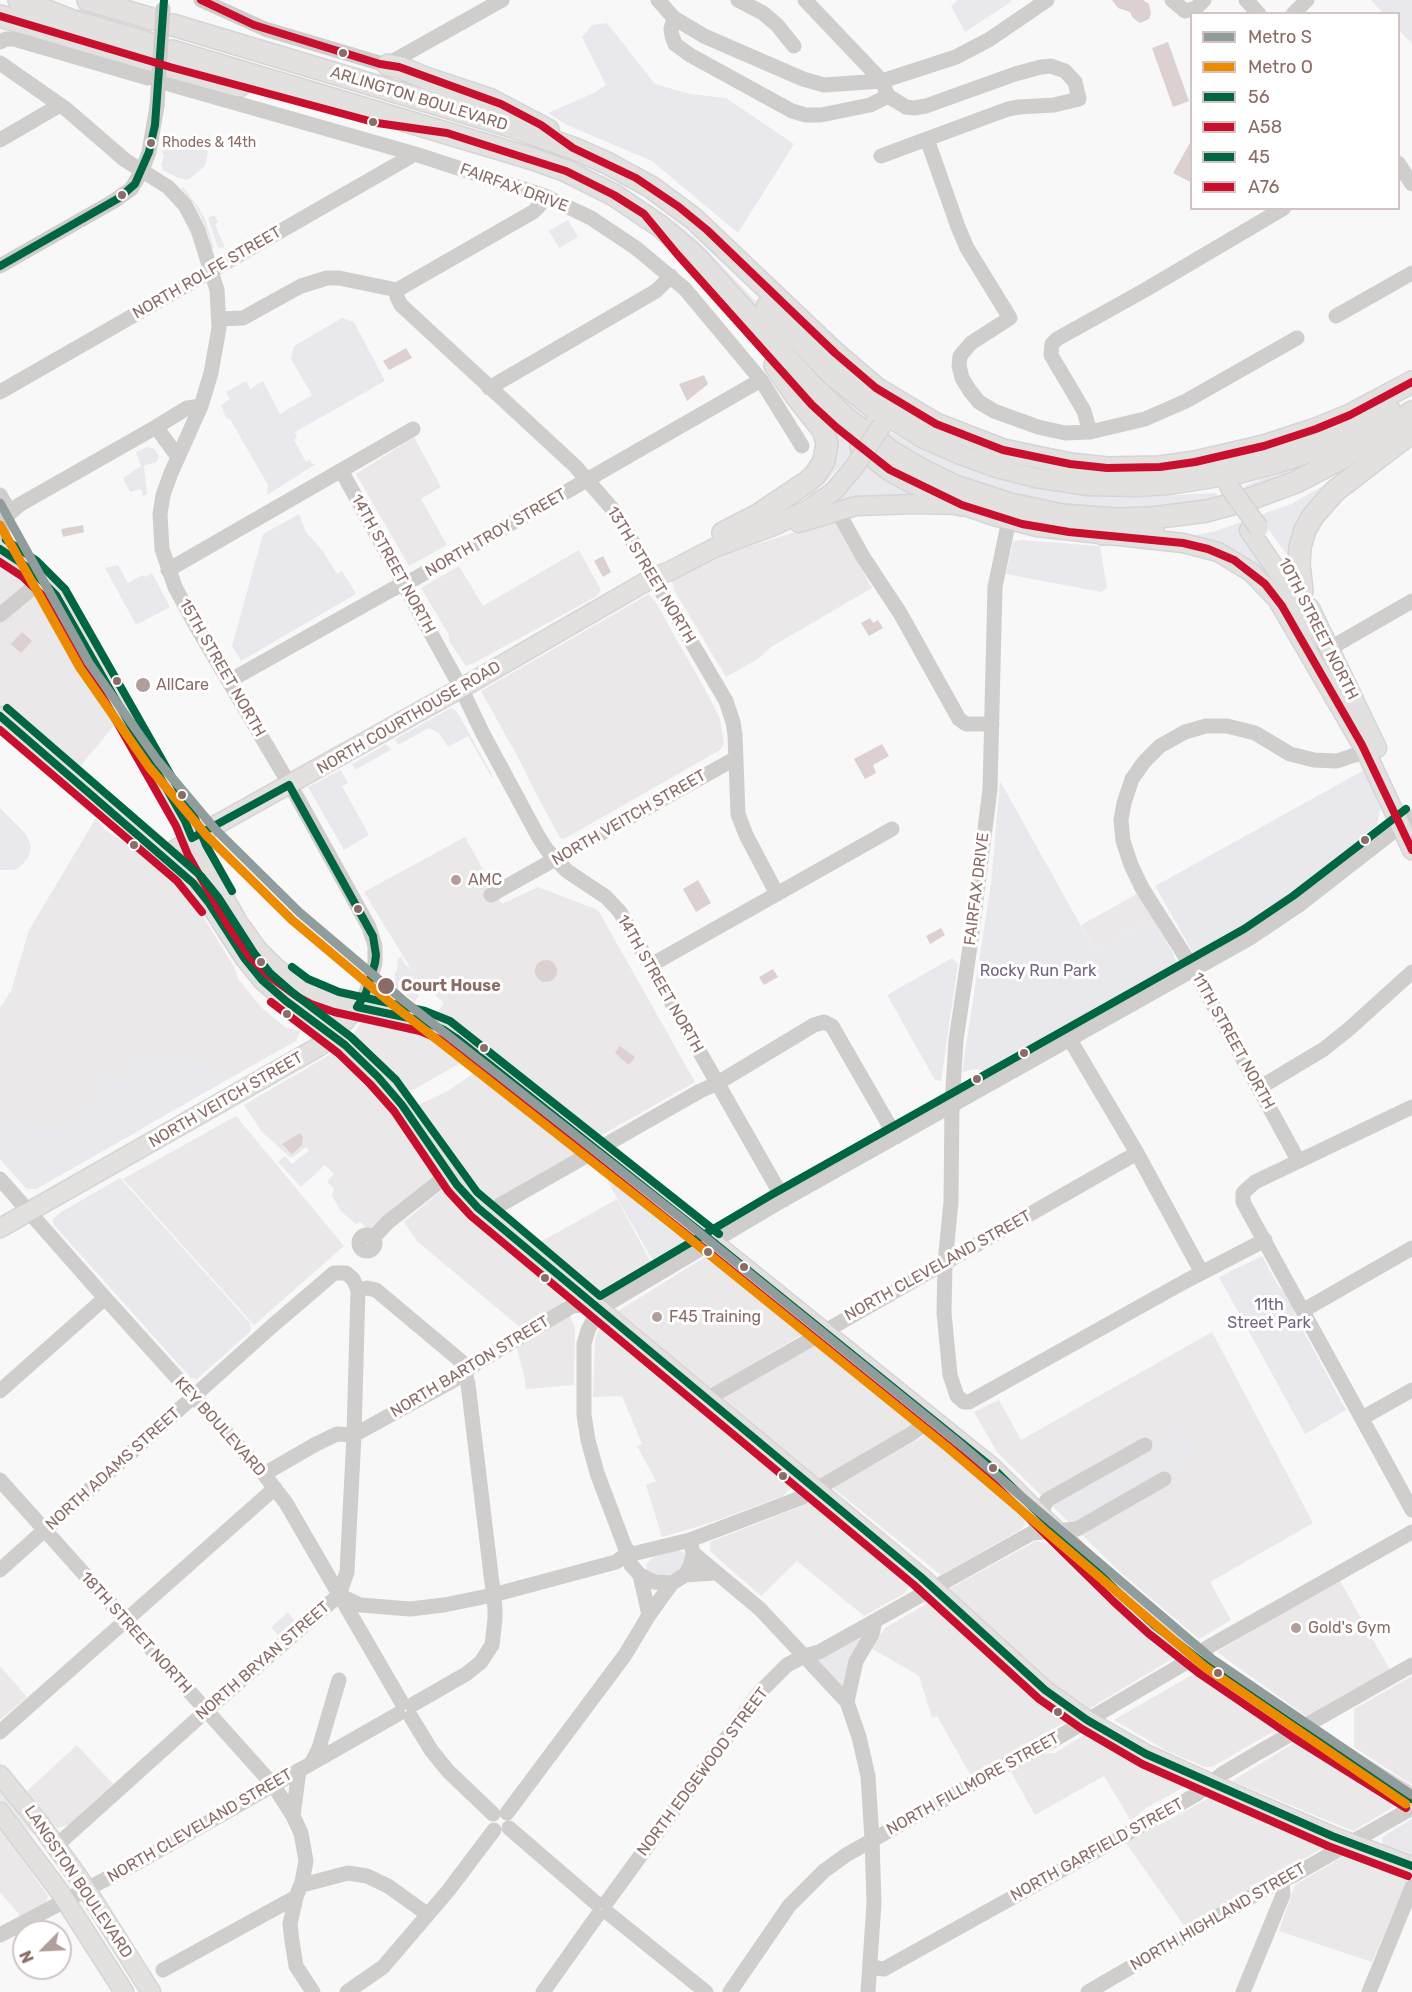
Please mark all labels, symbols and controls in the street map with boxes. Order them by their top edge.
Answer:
legend [1190,12,1400,210]
text: Metro S [1248,26,1312,48]
unlabelled marker [337,47,349,59]
text: Metro O [1248,56,1313,78]
street label: ARLINGTON BOULEVARD [328,63,510,135]
text: 56 [1248,86,1270,108]
unlabelled marker [367,116,379,128]
text: A58 [1248,116,1282,138]
place label: Rhodes & 14th [162,135,256,151]
marker: Rhodes & 14th [145,137,157,149]
text: 45 [1248,146,1270,168]
street label: FAIRFAX DRIVE [457,160,571,216]
text: A76 [1248,176,1279,198]
unlabelled marker [116,189,128,201]
street label: NORTH ROLFE STREET [129,223,285,323]
street label: NORTH TROY STREET [422,485,570,581]
street label: 14TH STREET NORTH [347,491,439,637]
street label: 13TH STREET NORTH [603,503,699,647]
street label: 10TH STREET NORTH [1274,555,1362,703]
street label: 15TH STREET NORTH [175,596,269,740]
street label: NORTH COURTHOUSE ROAD [314,657,504,779]
unlabelled marker [111,675,123,687]
place label: AllCare [156,675,209,695]
marker: AllCare [134,676,152,694]
street label: NORTH VEITCH STREET [549,766,709,870]
unlabelled marker [176,789,188,801]
street label: FAIRFAX DRIVE [961,831,993,947]
unlabelled marker [1359,834,1371,846]
unlabelled marker [128,839,140,851]
place label: AMC [468,870,502,890]
marker: AMC [449,873,463,887]
unlabelled marker [352,903,364,915]
street label: 14TH STREET NORTH [613,912,707,1056]
unlabelled marker [255,956,267,968]
park label: Rocky Run Park [980,961,1096,981]
street label: 11TH STREET NORTH [1187,969,1279,1113]
marker: Court House [376,976,396,996]
place label: Court House [401,976,501,996]
unlabelled marker [281,1008,293,1020]
unlabelled marker [478,1042,490,1054]
unlabelled marker [1018,1047,1030,1059]
street label: NORTH VEITCH STREET [146,1048,306,1152]
unlabelled marker [971,1073,983,1085]
street label: NORTH CLEVELAND STREET [841,1207,1035,1325]
unlabelled marker [702,1246,714,1258]
unlabelled marker [738,1261,750,1273]
unlabelled marker [539,1272,551,1284]
park label: 11th Street Park [1227,1295,1311,1333]
place label: F45 Training [669,1307,761,1327]
marker: F45 Training [650,1310,664,1324]
street label: NORTH BARTON STREET [387,1312,553,1422]
street label: KEY BOULEVARD [170,1373,270,1481]
street label: NORTH ADAMS STREET [42,1404,184,1534]
unlabelled marker [987,1462,999,1474]
unlabelled marker [777,1470,789,1482]
street label: 18TH STREET NORTH [76,1568,196,1698]
street label: NORTH BRYAN STREET [192,1598,334,1724]
place label: Gold's Gym [1308,1618,1391,1638]
marker: Gold's Gym [1289,1621,1303,1635]
unlabelled marker [1212,1667,1224,1679]
street label: NORTH EDGEWOOD STREET [633,1684,773,1860]
unlabelled marker [1052,1706,1064,1718]
street label: NORTH FILLMORE STREET [883,1728,1063,1840]
street label: NORTH CLEVELAND STREET [104,1765,296,1887]
street label: NORTH GARFIELD STREET [1007,1794,1187,1906]
street label: LANGSTON BOULEVARD [20,1802,136,1962]
street label: NORTH HIGHLAND STREET [1127,1859,1309,1975]
north arrow [12,1920,72,1980]

